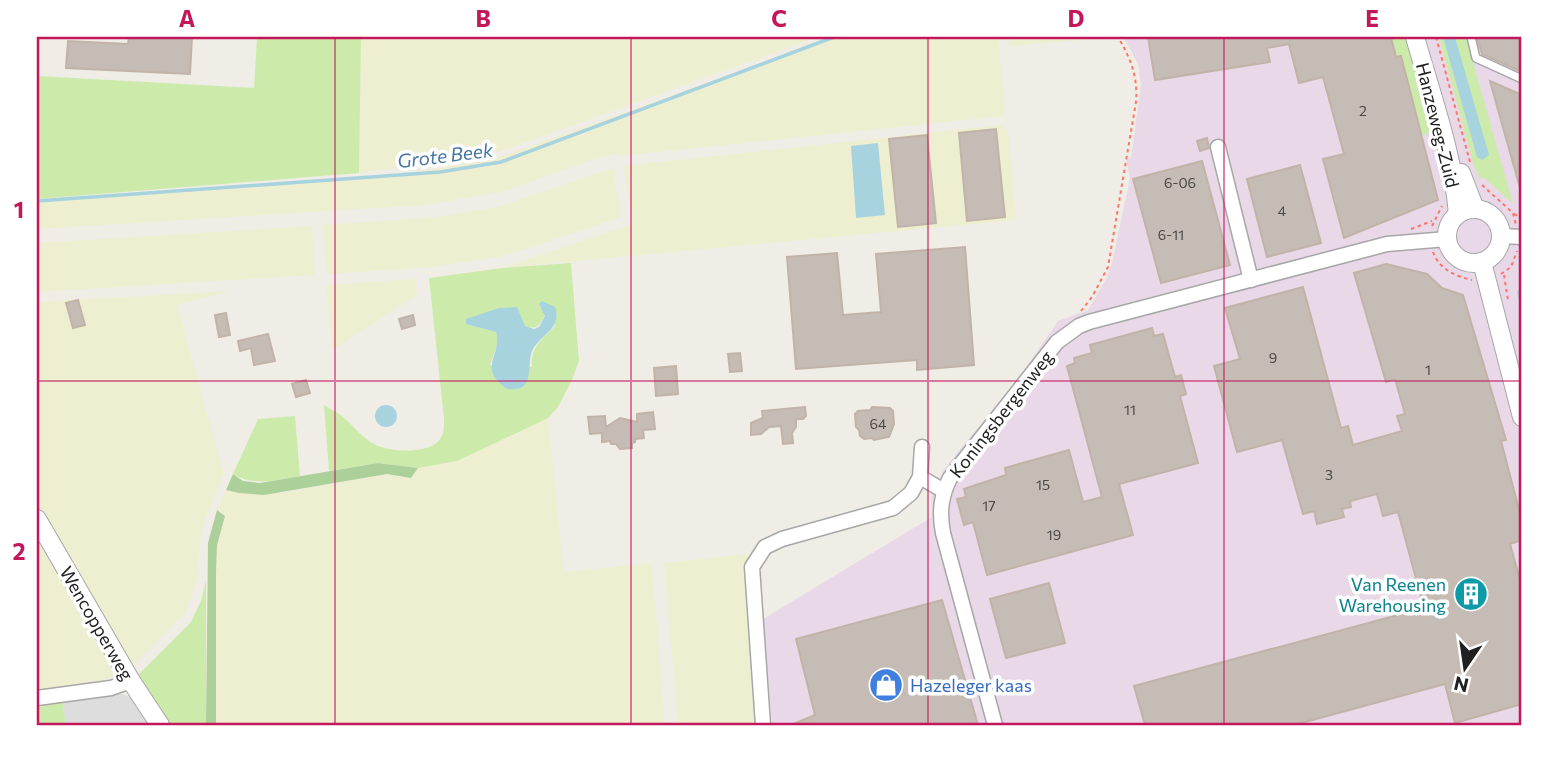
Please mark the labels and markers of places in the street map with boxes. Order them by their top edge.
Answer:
place label: Van Reenen Warehousing [1339,573,1446,616]
building icon: Van Reenen Warehousing [1452,575,1490,613]
shop icon: Hazeleger kaas [867,666,905,704]
place label: Hazeleger kaas [910,674,1032,696]

